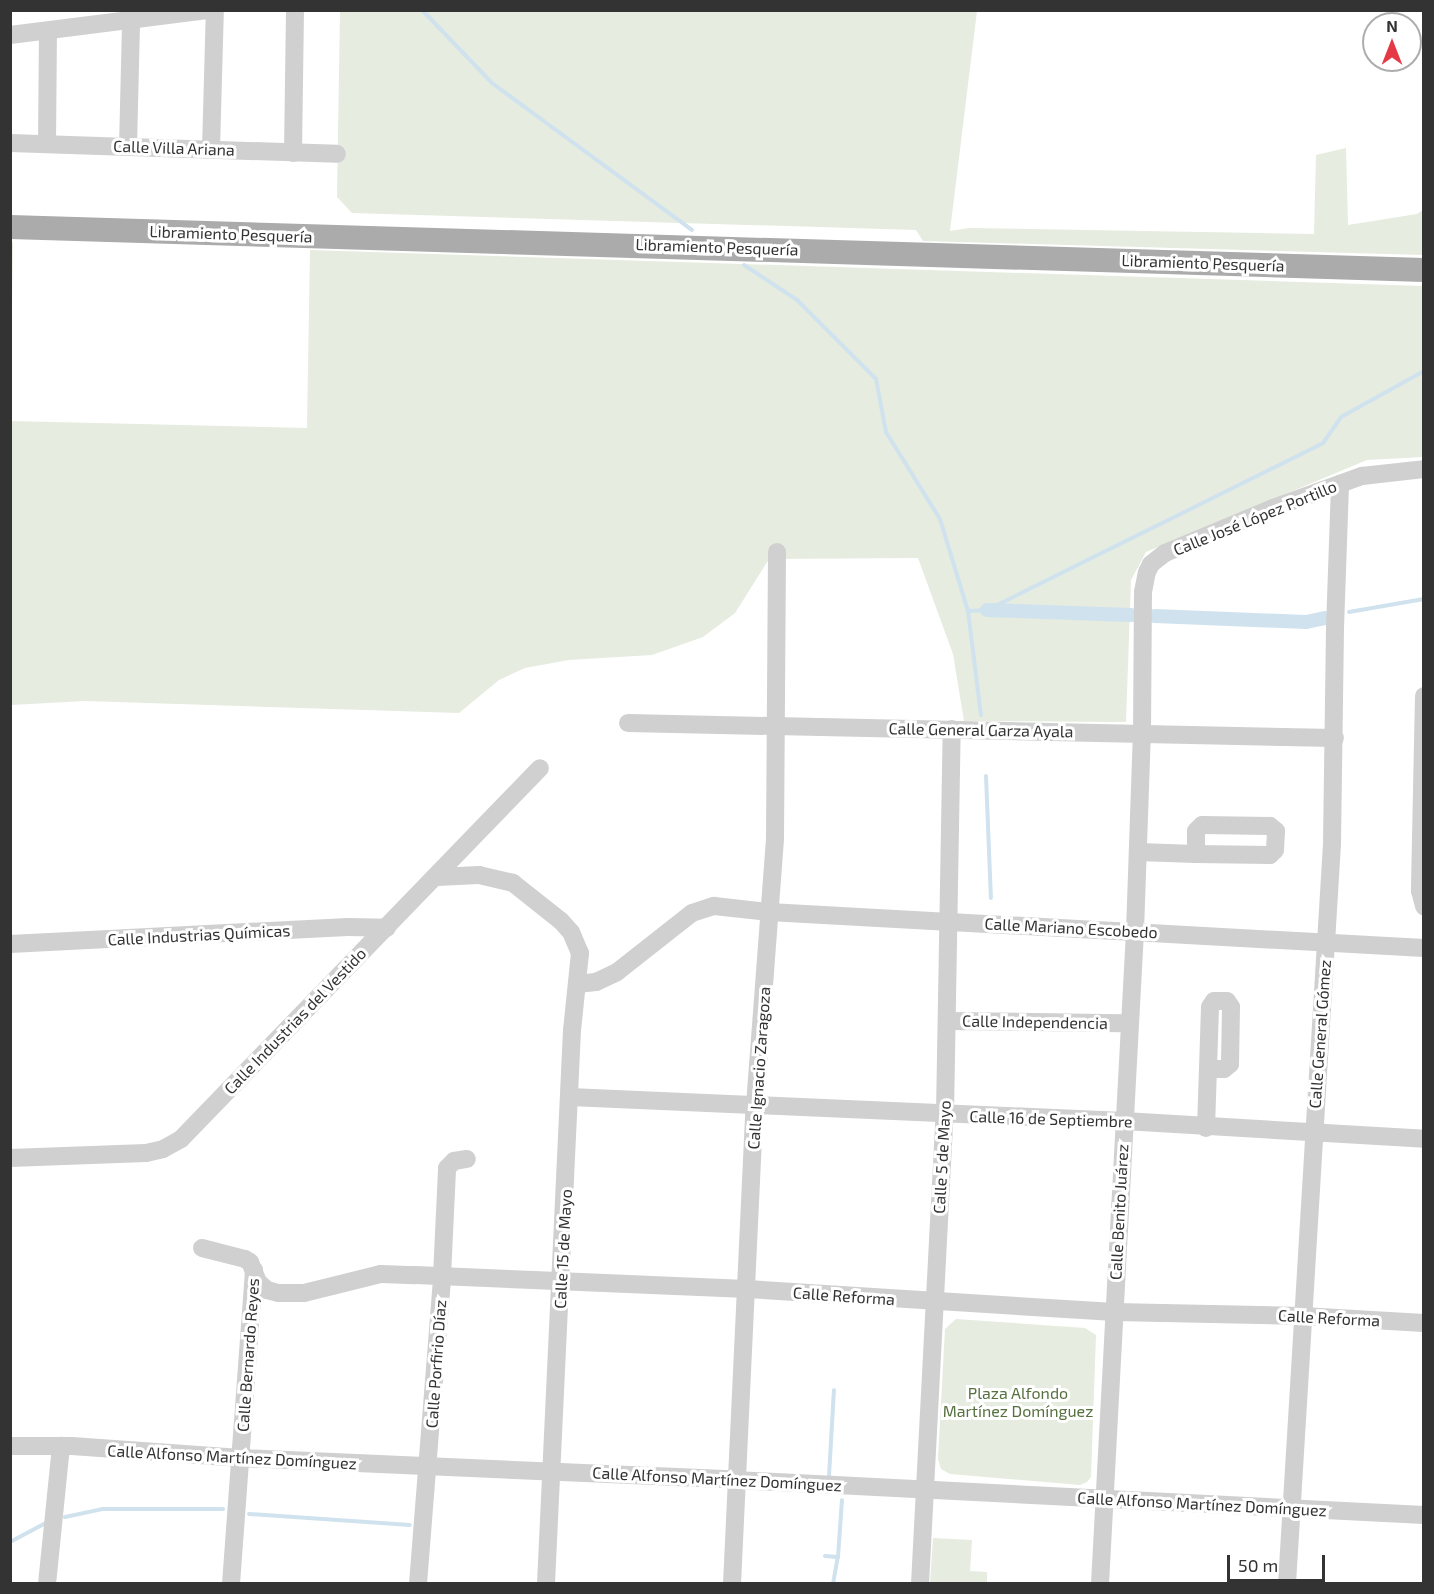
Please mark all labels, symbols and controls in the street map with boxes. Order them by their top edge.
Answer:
north arrow [1362,12,1422,72]
text: N [1386,16,1398,35]
street label: Calle Villa Ariana [113,136,235,160]
street label: Libramiento Pesquería [149,222,313,246]
street label: Libramiento Pesquería [635,235,799,259]
street label: Libramiento Pesquería [1121,251,1285,275]
street label: Calle José López Portillo [1170,476,1340,560]
street label: Calle General Garza Ayala [888,719,1074,741]
street label: Calle Mariano Escobedo [984,914,1158,942]
street label: Calle Industrias Químicas [107,921,291,949]
street label: Calle Industrias del Vestido [220,944,370,1098]
street label: Calle General Gómez [1305,959,1335,1109]
street label: Calle Ignacio Zaragoza [744,986,774,1150]
street label: Calle Independencia [962,1011,1108,1033]
street label: Calle 5 de Mayo [929,1100,955,1214]
street label: Calle 16 de Septiembre [969,1107,1133,1131]
street label: Calle Benito Juárez [1106,1143,1132,1281]
street label: Calle 15 de Mayo [550,1189,576,1309]
street label: Calle Bernardo Reyes [233,1277,263,1433]
street label: Calle Reforma [792,1283,896,1309]
street label: Calle Porfirio Díaz [422,1299,450,1429]
street label: Calle Reforma [1277,1306,1381,1330]
park label: Plaza Alfondo Martínez Domínguez [943,1383,1093,1421]
street label: Calle Alfonso Martínez Domínguez [107,1441,357,1473]
street label: Calle Alfonso Martínez Domínguez [592,1463,842,1495]
street label: Calle Alfonso Martínez Domínguez [1077,1488,1327,1520]
scale bar [1230,1543,1328,1581]
text: 50 m [1238,1554,1278,1576]

